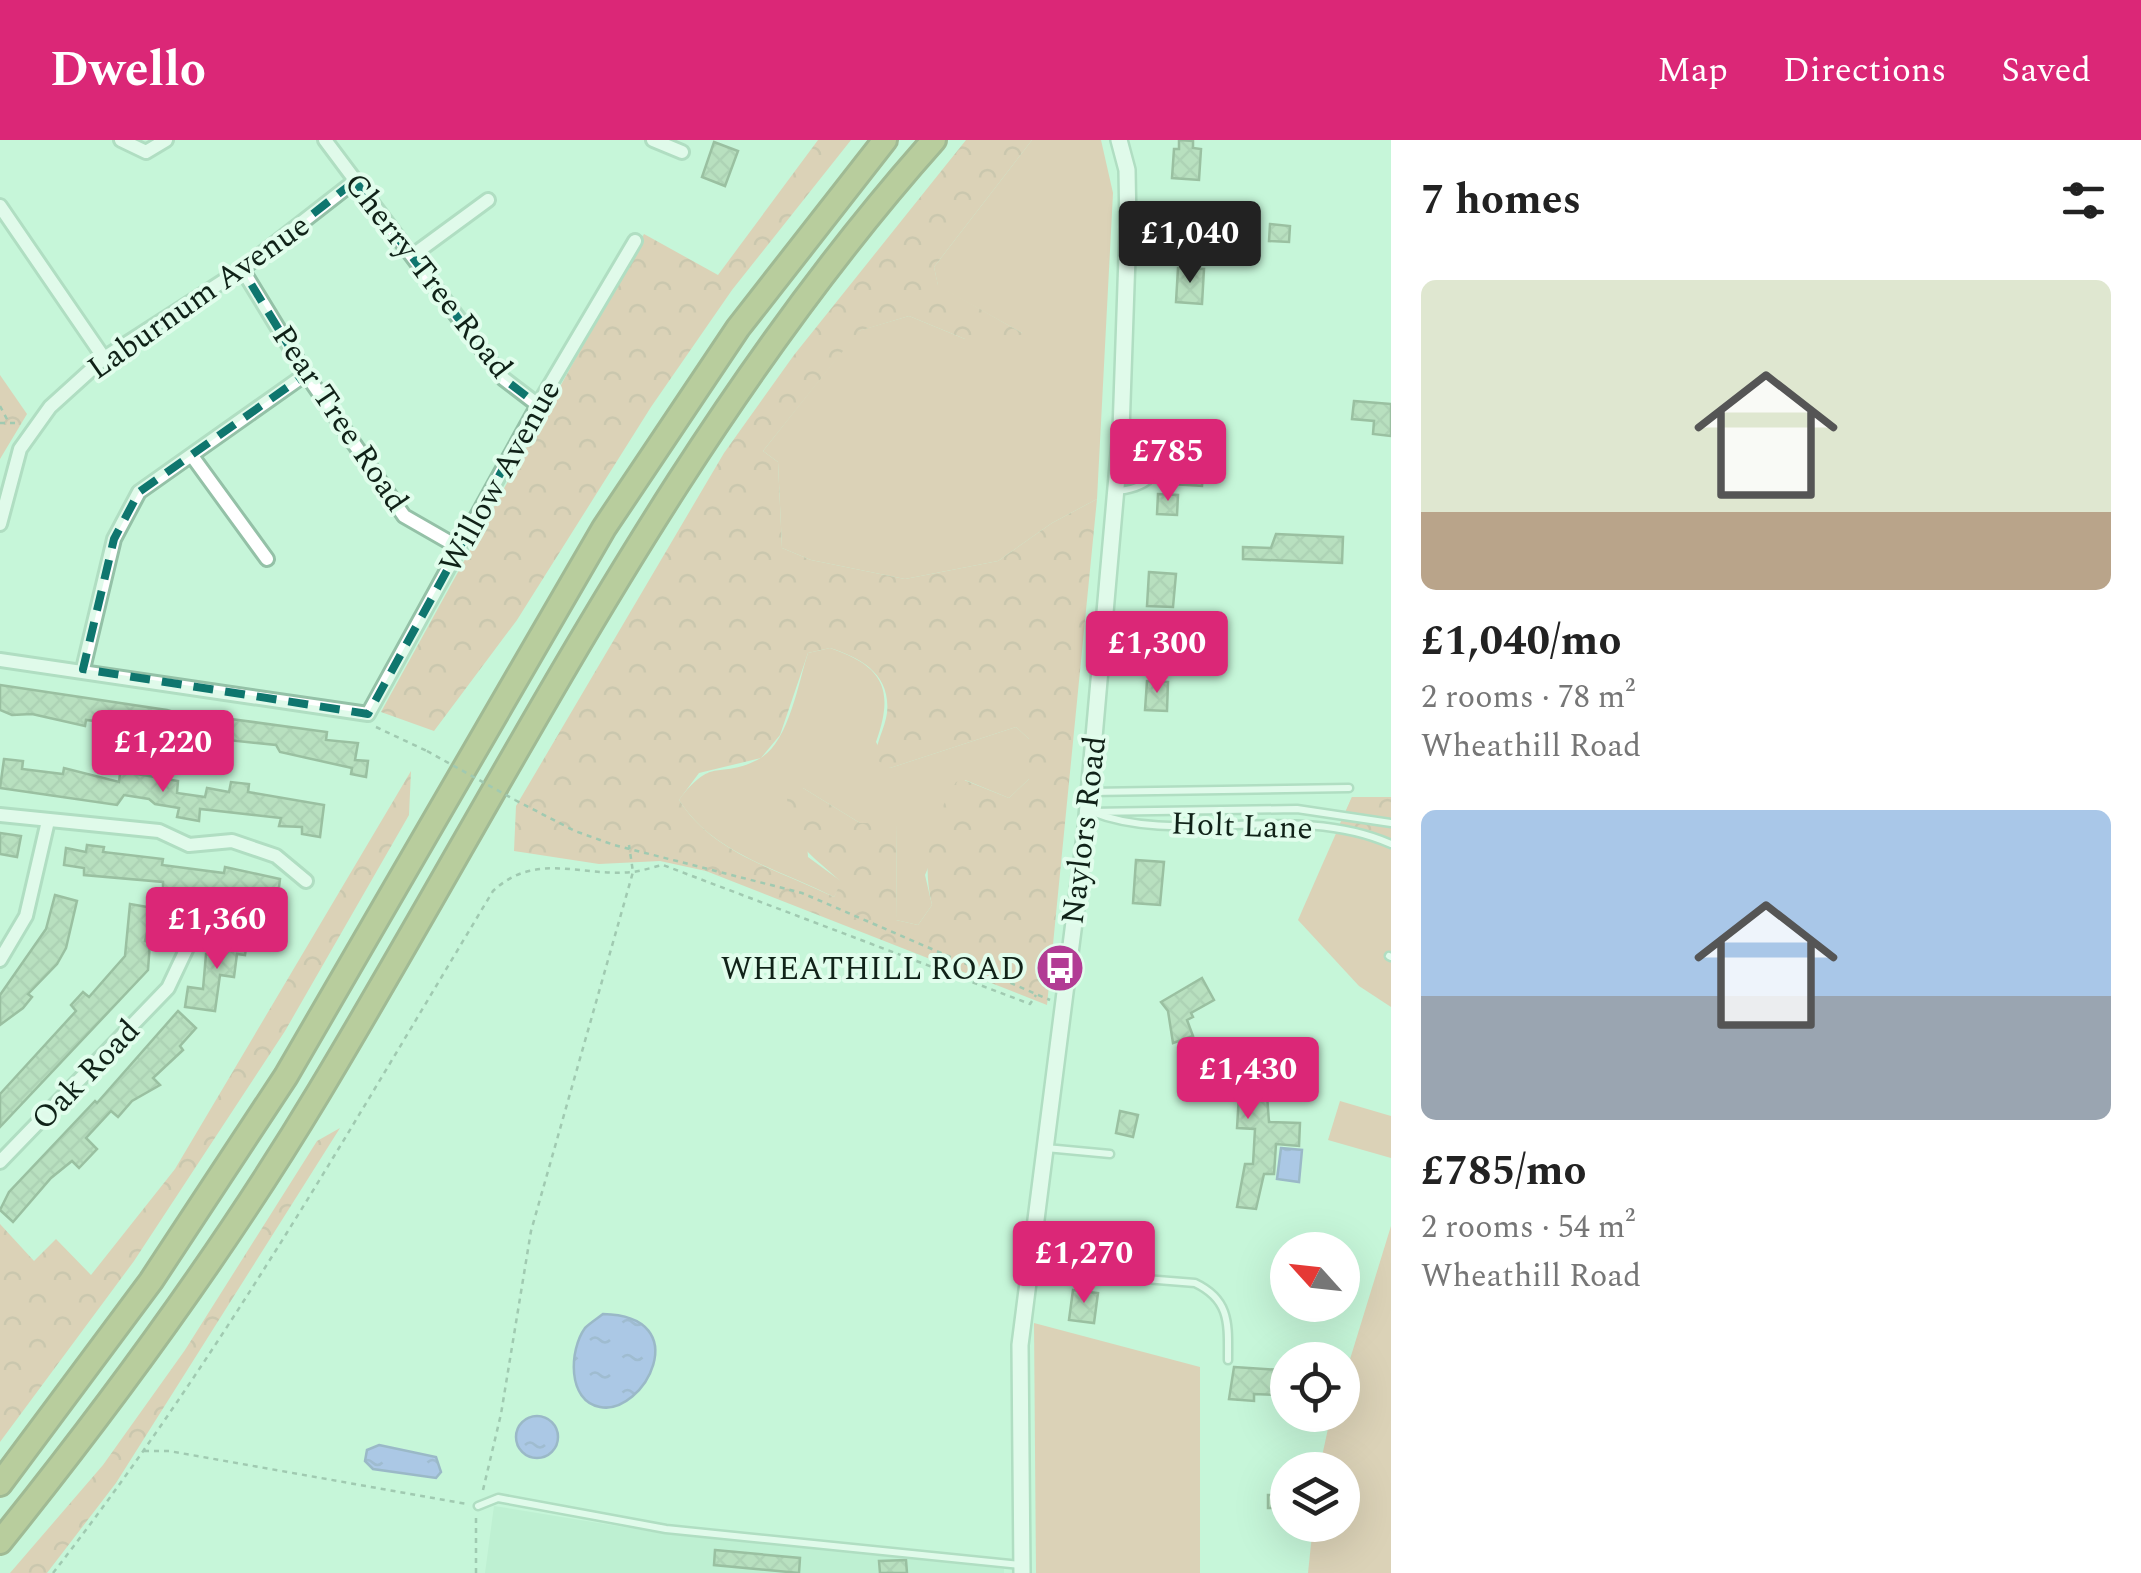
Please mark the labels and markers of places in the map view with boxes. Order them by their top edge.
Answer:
pin: £1,040 [1109,201,1271,286]
pin: £785 [1109,419,1227,504]
pin: £1,300 [1076,611,1238,696]
pin: £1,220 [82,710,244,795]
pin: £1,360 [136,887,298,972]
bus stop icon: WHEATHILL ROAD [1034,942,1086,994]
place label: WHEATHILL ROAD [721,945,1025,994]
pin: £1,430 [1167,1037,1329,1122]
pin: £1,270 [1003,1221,1165,1306]

